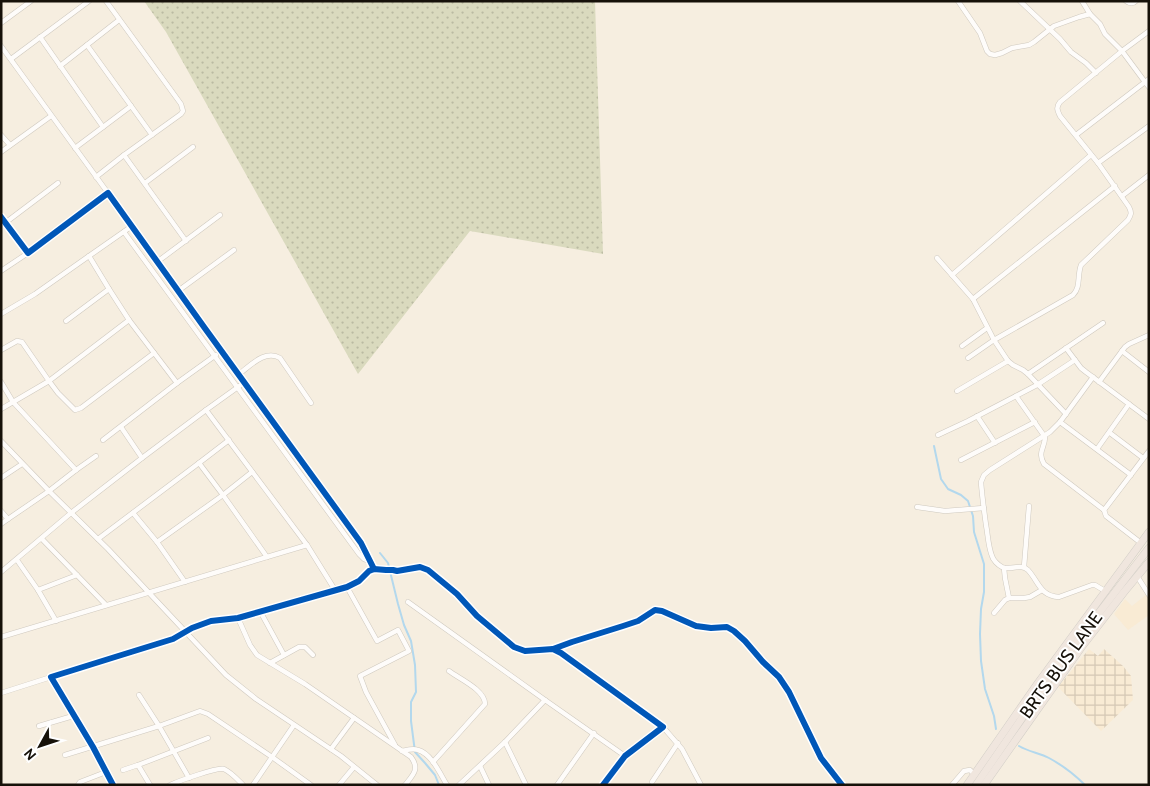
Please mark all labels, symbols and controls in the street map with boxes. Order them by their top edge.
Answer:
street label: BRTS BUS LANE [1015,607,1107,723]
north arrow [15,721,65,771]
text: N [20,745,40,764]

